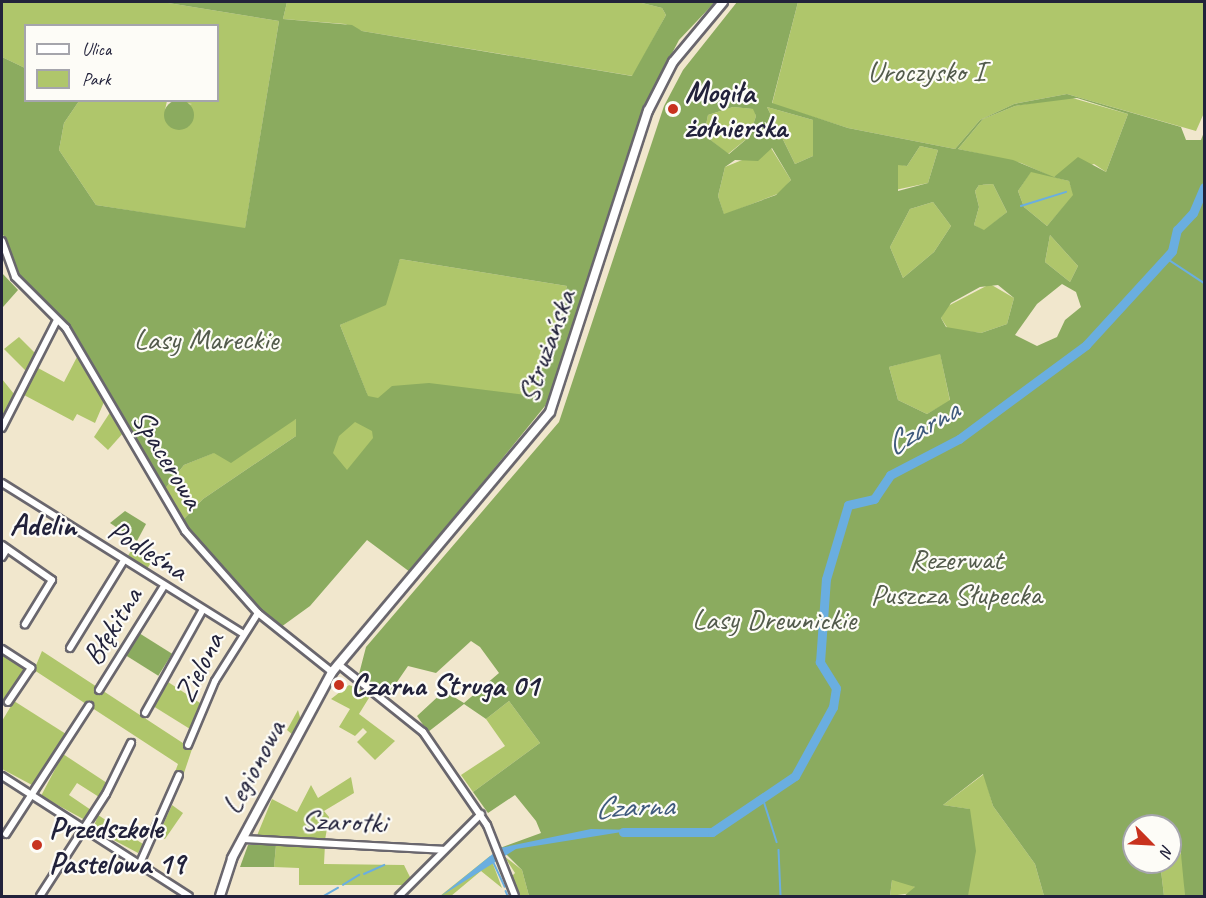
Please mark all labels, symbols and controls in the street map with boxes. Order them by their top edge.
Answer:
legend [24,24,219,102]
text: Ulica [82,38,111,60]
park label: Uroczysko I [867,53,985,89]
text: Park [82,68,111,90]
place label: Mogiła żołnierska [685,74,787,144]
marker: Mogiła żołnierska [666,102,680,116]
street label: Strużańska [509,285,583,407]
park label: Lasy Mareckie [133,321,279,357]
water label: Czarna [878,392,966,464]
street label: Spacerowa [124,403,212,515]
district label: Adelin [10,506,76,544]
street label: Podleśna [102,512,194,588]
park label: Rezerwat Puszcza Słupecka [870,541,1042,612]
street label: Błękitna [74,581,150,671]
park label: Lasy Drewnickie [692,601,856,637]
street label: Zielona [166,626,232,708]
place label: Czarna Struga 01 [351,667,538,703]
marker: Czarna Struga 01 [332,678,346,692]
street label: Legionowa [213,714,293,820]
water label: Czarna [594,786,674,828]
street label: Szarotki [301,802,387,840]
place label: Przedszkole Pastelowa 19 [49,810,185,880]
north arrow [1122,814,1182,874]
marker: Przedszkole Pastelowa 19 [30,838,44,852]
text: N [1155,842,1178,859]

